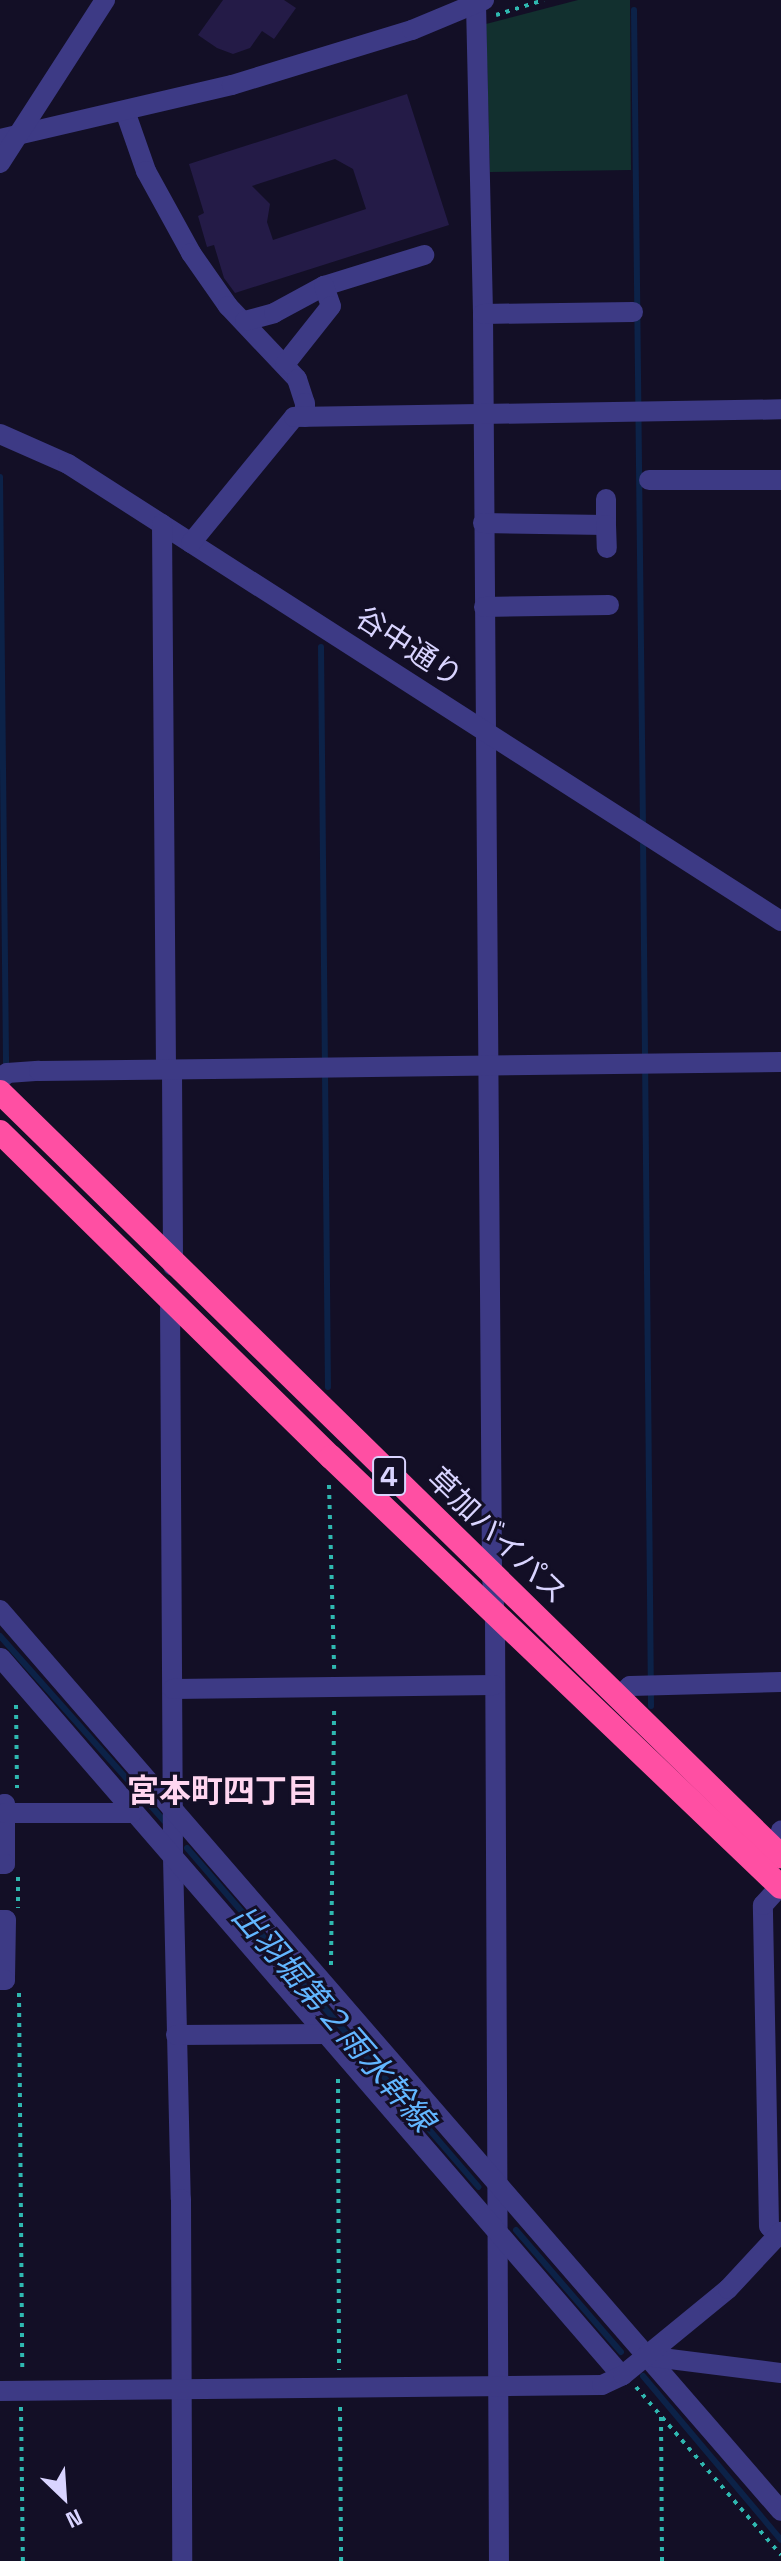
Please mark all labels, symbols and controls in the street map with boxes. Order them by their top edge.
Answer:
street label: 谷中通り [349,599,469,695]
road number: 4 [371,1452,407,1500]
street label: 草加バイパス [420,1461,574,1611]
district label: 宮本町四丁目 [127,1772,319,1810]
water label: 出羽堀第２雨水幹線 [224,1897,442,2139]
north arrow [24,2457,104,2537]
text: N [62,2503,87,2535]

